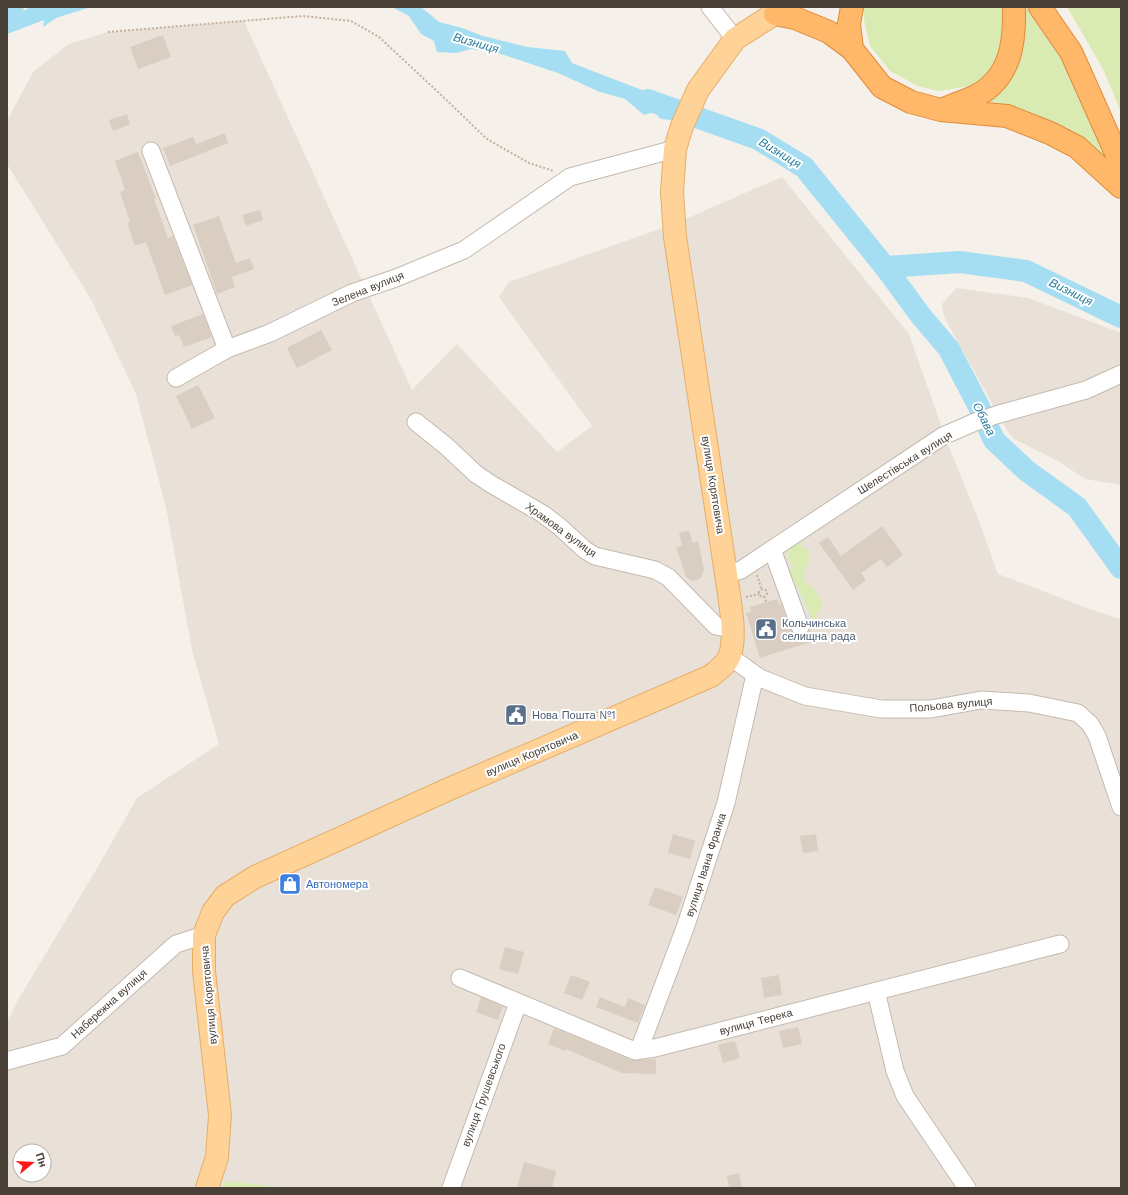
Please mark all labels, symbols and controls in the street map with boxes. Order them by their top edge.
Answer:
water label: Визниця [452,30,501,56]
water label: Визниця [756,135,804,171]
street label: Зелена вулиця [330,269,406,309]
water label: Визниця [1047,275,1096,309]
water label: Обава [970,400,998,438]
street label: Шелестівська вулиця [855,429,955,497]
street label: вулиця Корятовича [699,435,727,536]
street label: Храмова вулиця [523,500,599,560]
public building icon: Кольчинська селищна рада [753,616,779,642]
place label: Кольчинська селищна рада [782,617,856,643]
street label: Польова вулиця [909,695,993,715]
public building icon: Нова Пошта №1 [503,702,529,728]
place label: Нова Пошта №1 [532,709,616,722]
street label: вулиця Корятовича [484,728,581,779]
street label: вулиця Івана Франка [683,811,729,918]
shop icon: Автономера [277,871,303,897]
place label: Автономера [306,878,369,891]
street label: вулиця Корятовича [198,944,220,1045]
street label: Набережна вулиця [68,967,150,1041]
street label: вулиця Терека [718,1006,795,1038]
street label: вулиця Грушевського [459,1042,509,1148]
north arrow [12,1143,52,1183]
text: Пн [33,1151,49,1169]

